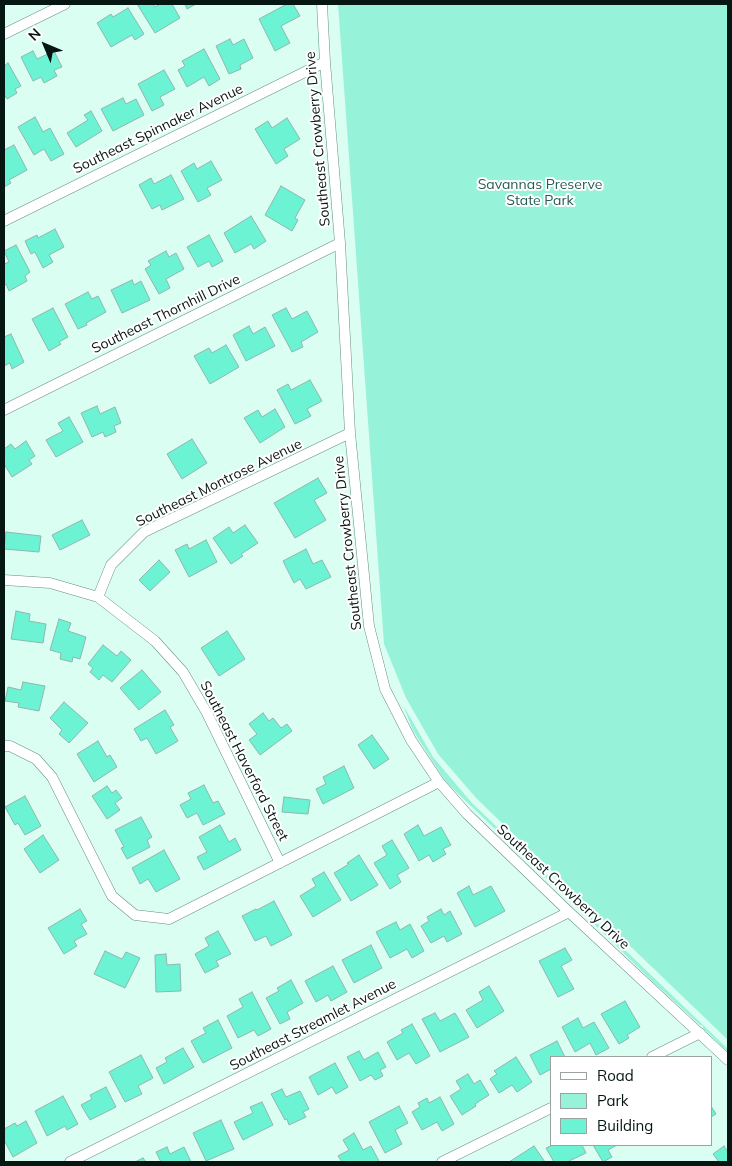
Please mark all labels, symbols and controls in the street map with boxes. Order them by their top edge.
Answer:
north arrow [20,20,70,70]
text: N [24,24,44,45]
street label: Southeast Crowberry Drive [302,51,334,227]
street label: Southeast Spinnaker Avenue [70,81,246,177]
park label: Savannas Preserve State Park [478,177,602,210]
street label: Southeast Thornhill Drive [89,271,243,357]
street label: Southeast Montrose Avenue [133,435,305,531]
street label: Southeast Crowberry Drive [330,455,366,631]
street label: Southeast Haverford Street [196,678,292,844]
street label: Southeast Crowberry Drive [493,821,633,953]
street label: Southeast Streamlet Avenue [227,976,399,1074]
legend [550,1056,712,1146]
text: Road [597,1066,634,1085]
text: Park [597,1091,629,1110]
text: Building [597,1116,653,1135]

